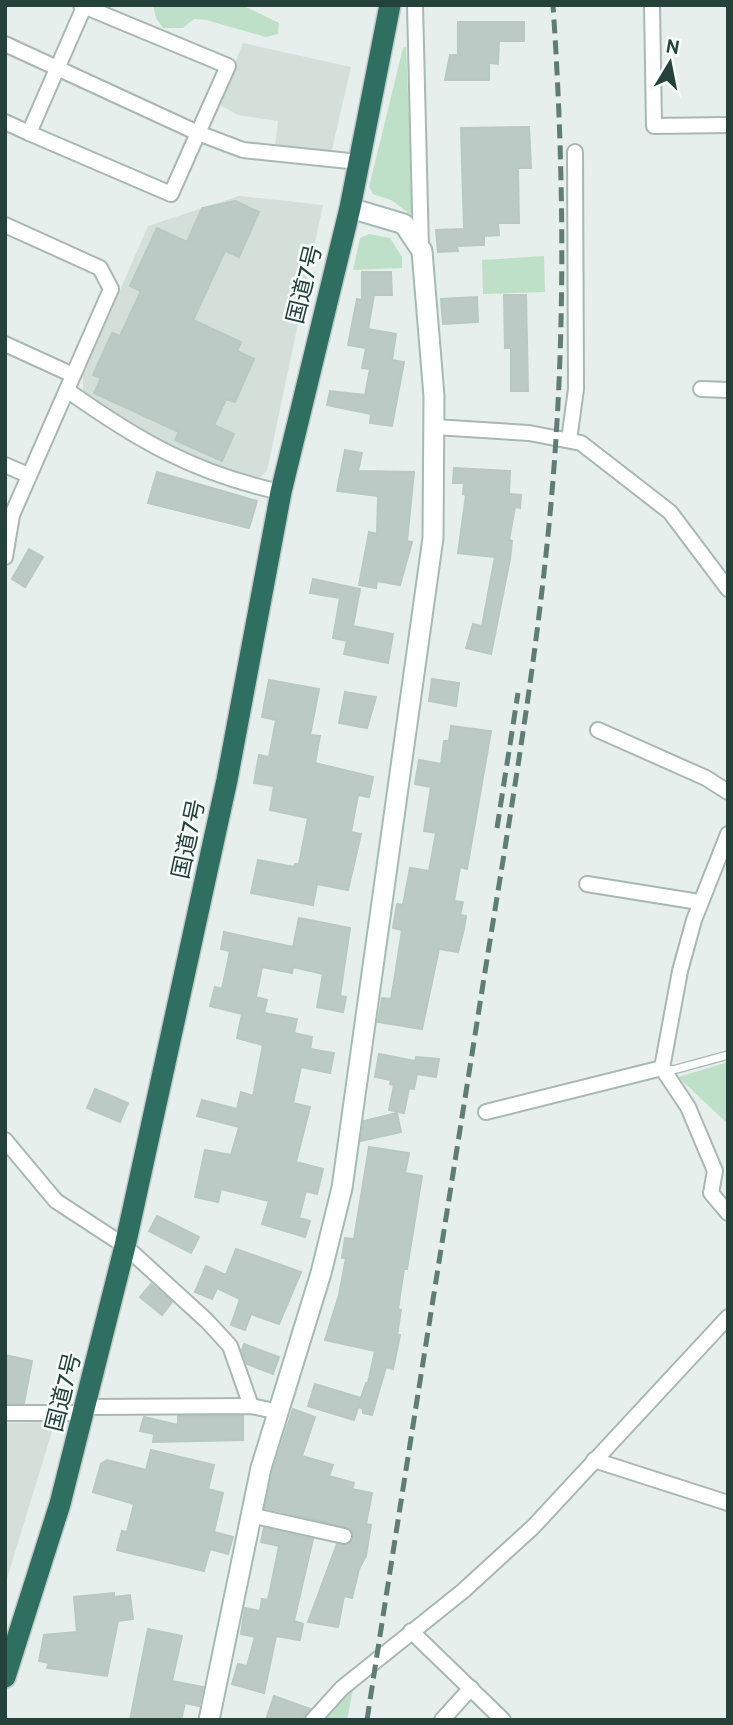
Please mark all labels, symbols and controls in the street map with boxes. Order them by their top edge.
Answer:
north arrow [635,28,705,98]
text: N [664,34,681,59]
street label: 国道7号 [281,242,327,326]
street label: 国道7号 [166,797,210,881]
street label: 国道7号 [40,1350,86,1434]

